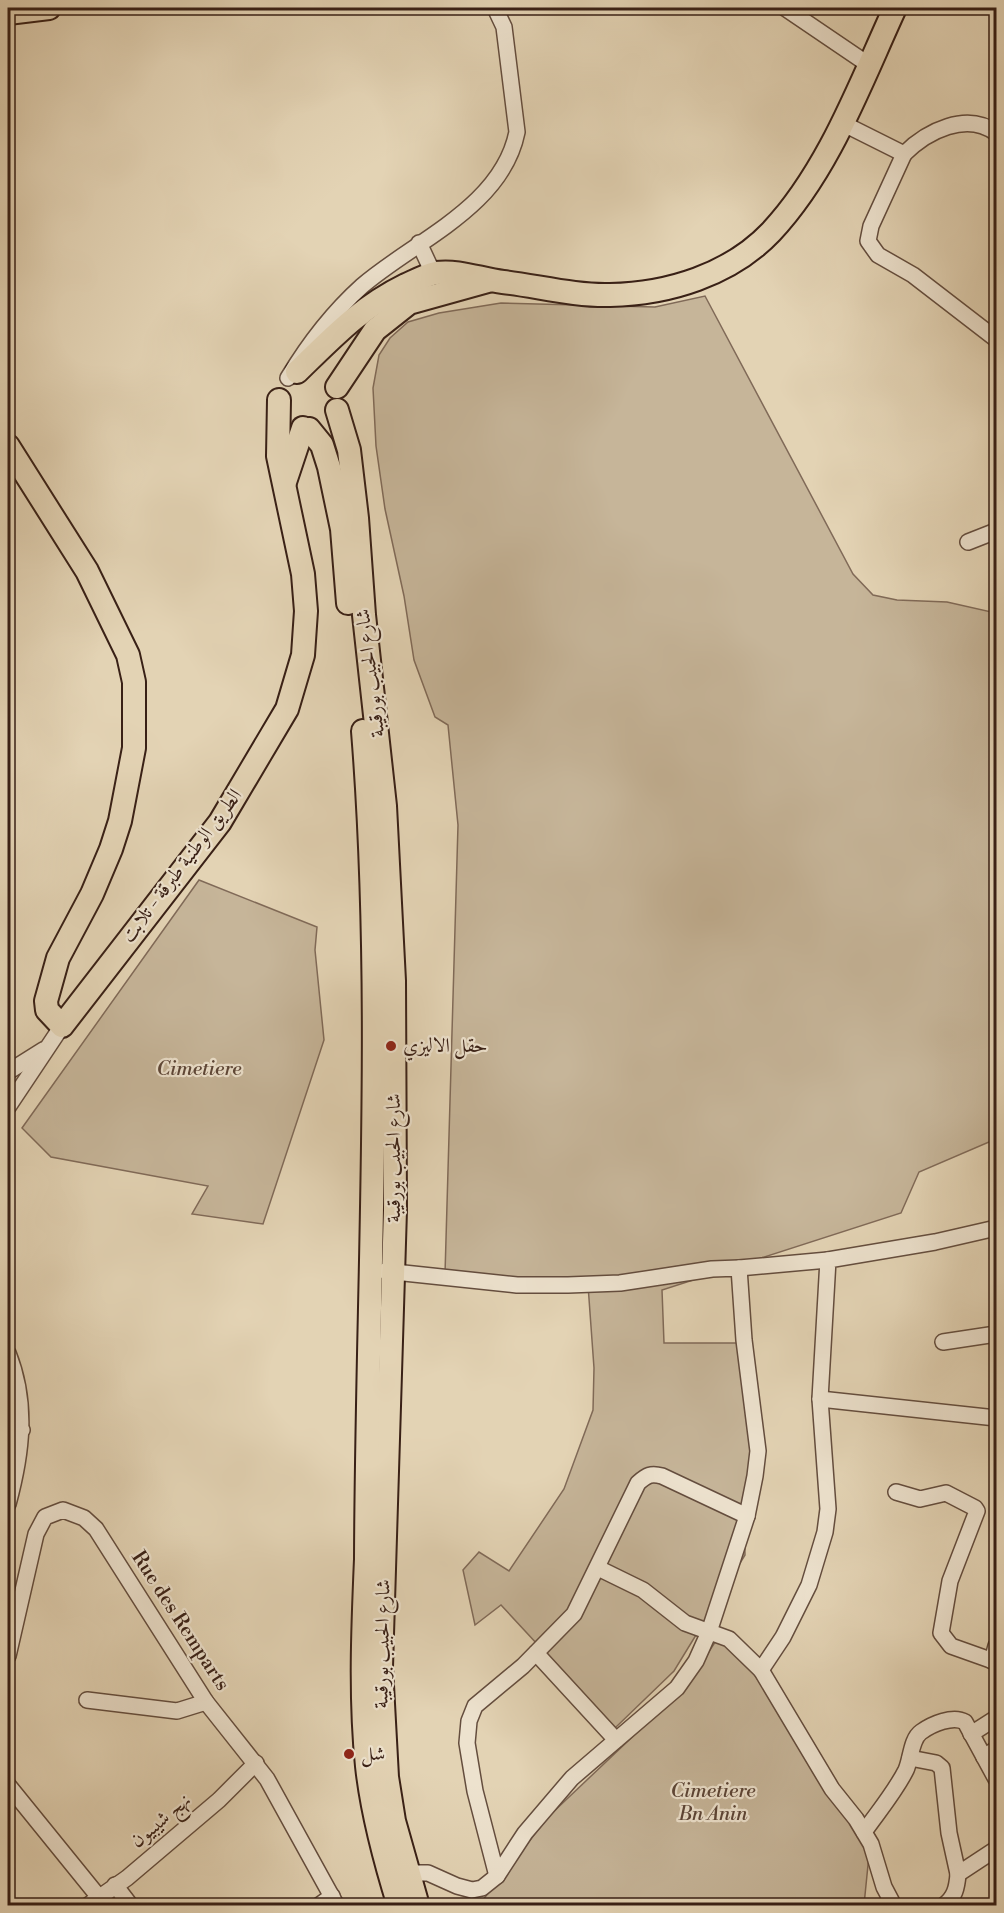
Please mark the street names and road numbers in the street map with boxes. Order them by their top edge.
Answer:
street label: شارع الحبيب بورقيبة [351,607,395,739]
street label: الطريق الوطنية طبرقة - تلابت [116,784,248,948]
street label: شارع الحبيب بورقيبة [382,1093,411,1223]
street label: Rue des Remparts [125,1546,235,1696]
street label: شارع الحبيب بورقيبة [369,1579,401,1709]
street label: نهج شيبيون [125,1788,199,1857]

